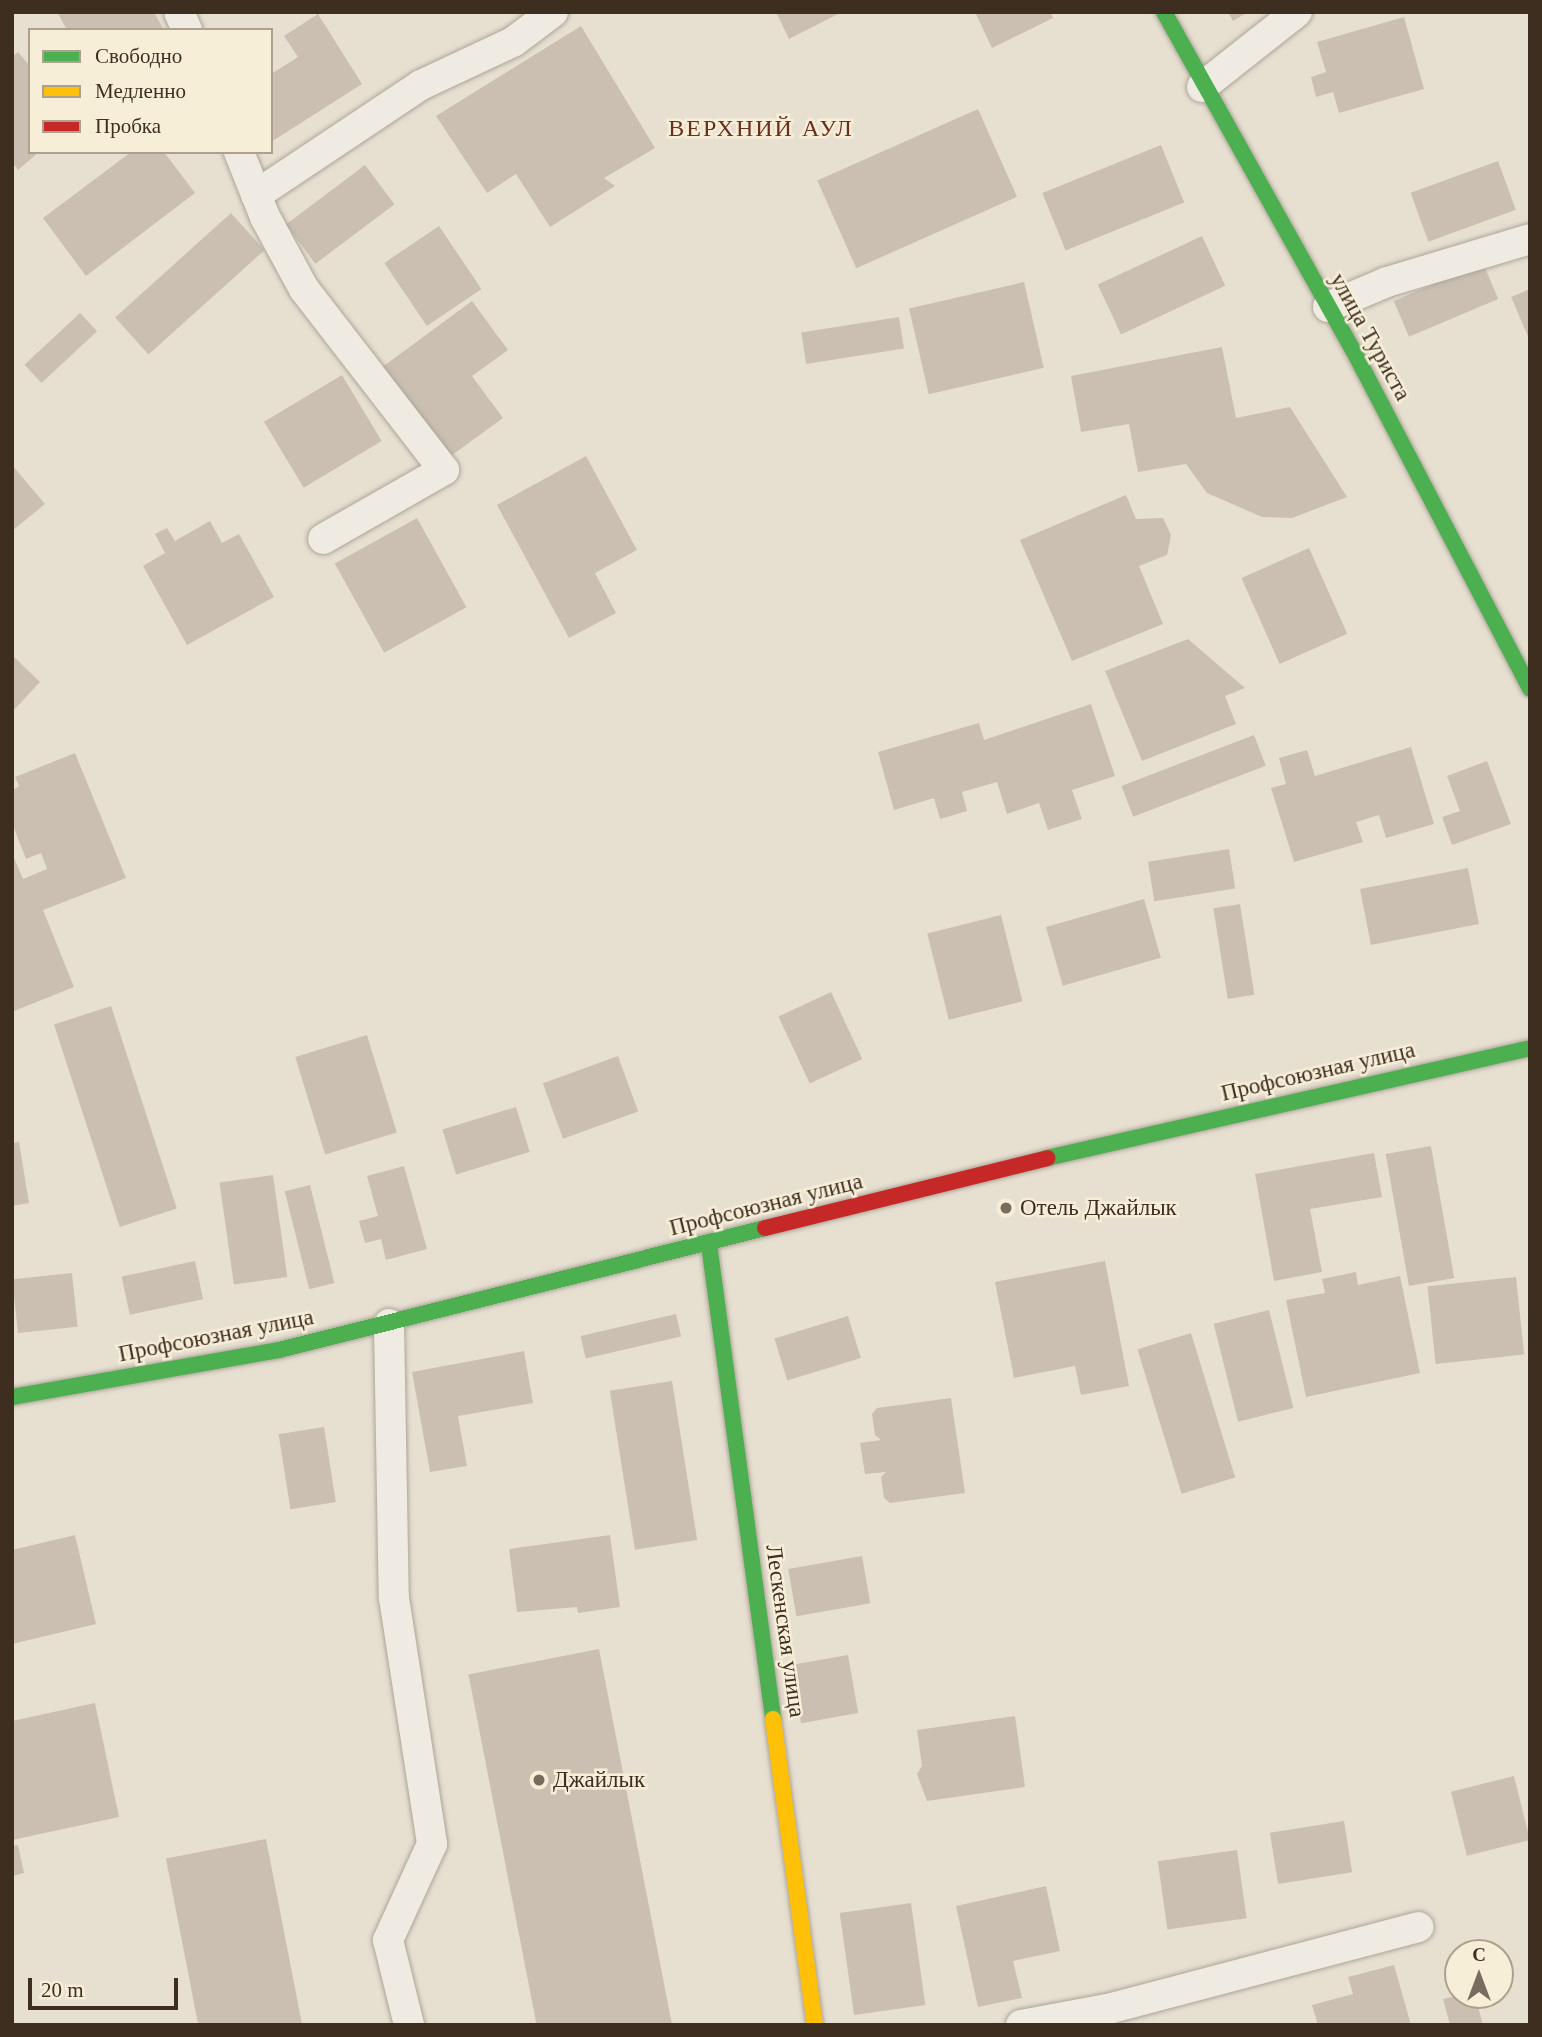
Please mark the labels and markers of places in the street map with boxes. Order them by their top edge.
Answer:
place label: Отель Джайлык [1020,1194,1177,1222]
marker: Отель Джайлык [998,1200,1014,1216]
place label: Джайлык [553,1766,645,1794]
marker: Джайлык [531,1772,547,1788]

